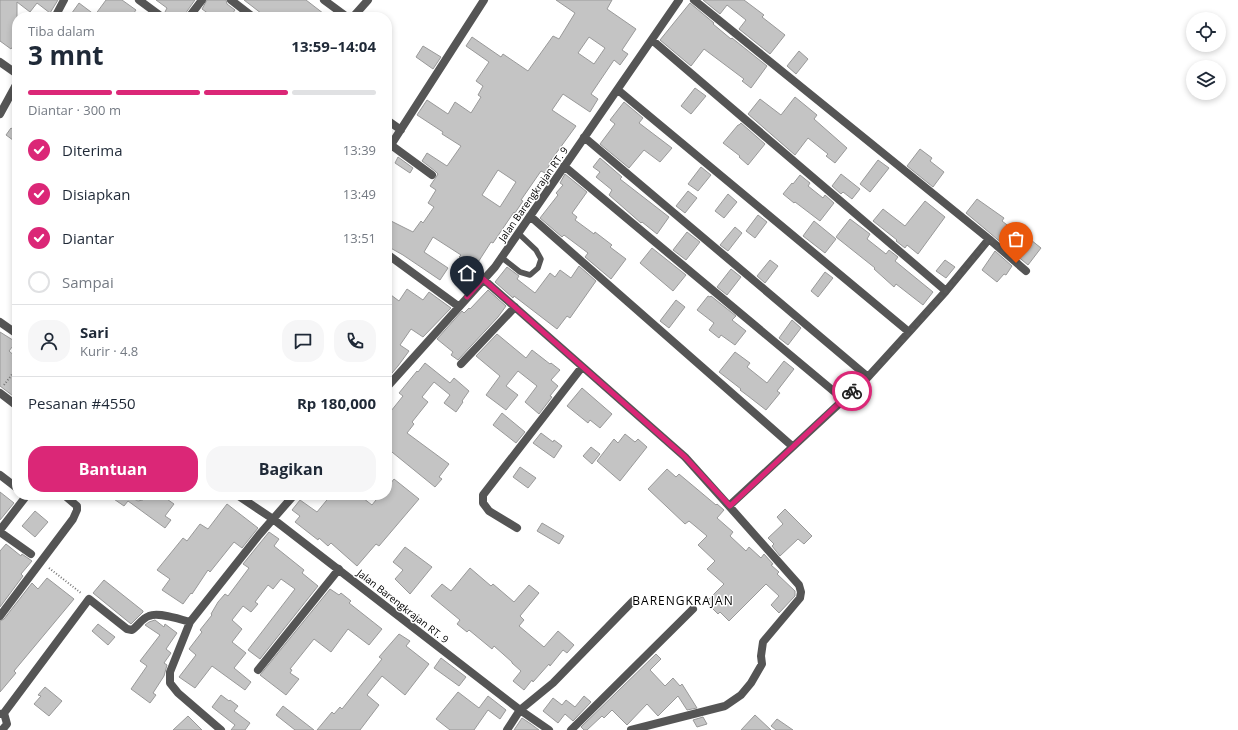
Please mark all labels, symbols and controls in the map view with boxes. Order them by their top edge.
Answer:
map controls [1186,12,1226,100]
button: locate [1186,12,1226,52]
text: Tiba dalam [28,22,95,40]
text: 13:59–14:04 [291,36,376,56]
text: 3 mnt [28,37,104,73]
button: layers [1186,60,1226,100]
text: Diantar · 300 m [28,101,121,119]
icon: check [28,139,50,161]
text: Diterima [62,140,123,160]
text: 13:39 [343,141,376,159]
street label: Jalan Barengkrajan RT. 9 [494,144,571,245]
icon: check [28,183,50,205]
text: Disiapkan [62,184,131,204]
text: 13:49 [343,185,376,203]
pin [999,222,1033,263]
icon: check [28,227,50,249]
text: Diantar [62,228,114,248]
icon: bag [1005,228,1027,250]
text: 13:51 [343,229,376,247]
pin [450,256,484,297]
icon: home [456,262,478,284]
text: Sampai [62,272,114,292]
button: person [28,320,70,362]
button: chat [282,320,324,362]
button: phone [334,320,376,362]
text: Sari [80,322,109,342]
text: Kurir · 4.8 [80,342,138,360]
courier [832,371,872,411]
icon: bike [841,380,863,402]
text: Pesanan #4550 [28,393,136,413]
text: Rp 180,000 [297,393,376,413]
button: Bantuan [28,446,198,492]
button: Bagikan [206,446,376,492]
street label: Jalan Barengkrajan RT. 9 [354,565,452,646]
district label: BARENGKRAJAN [632,592,734,609]

